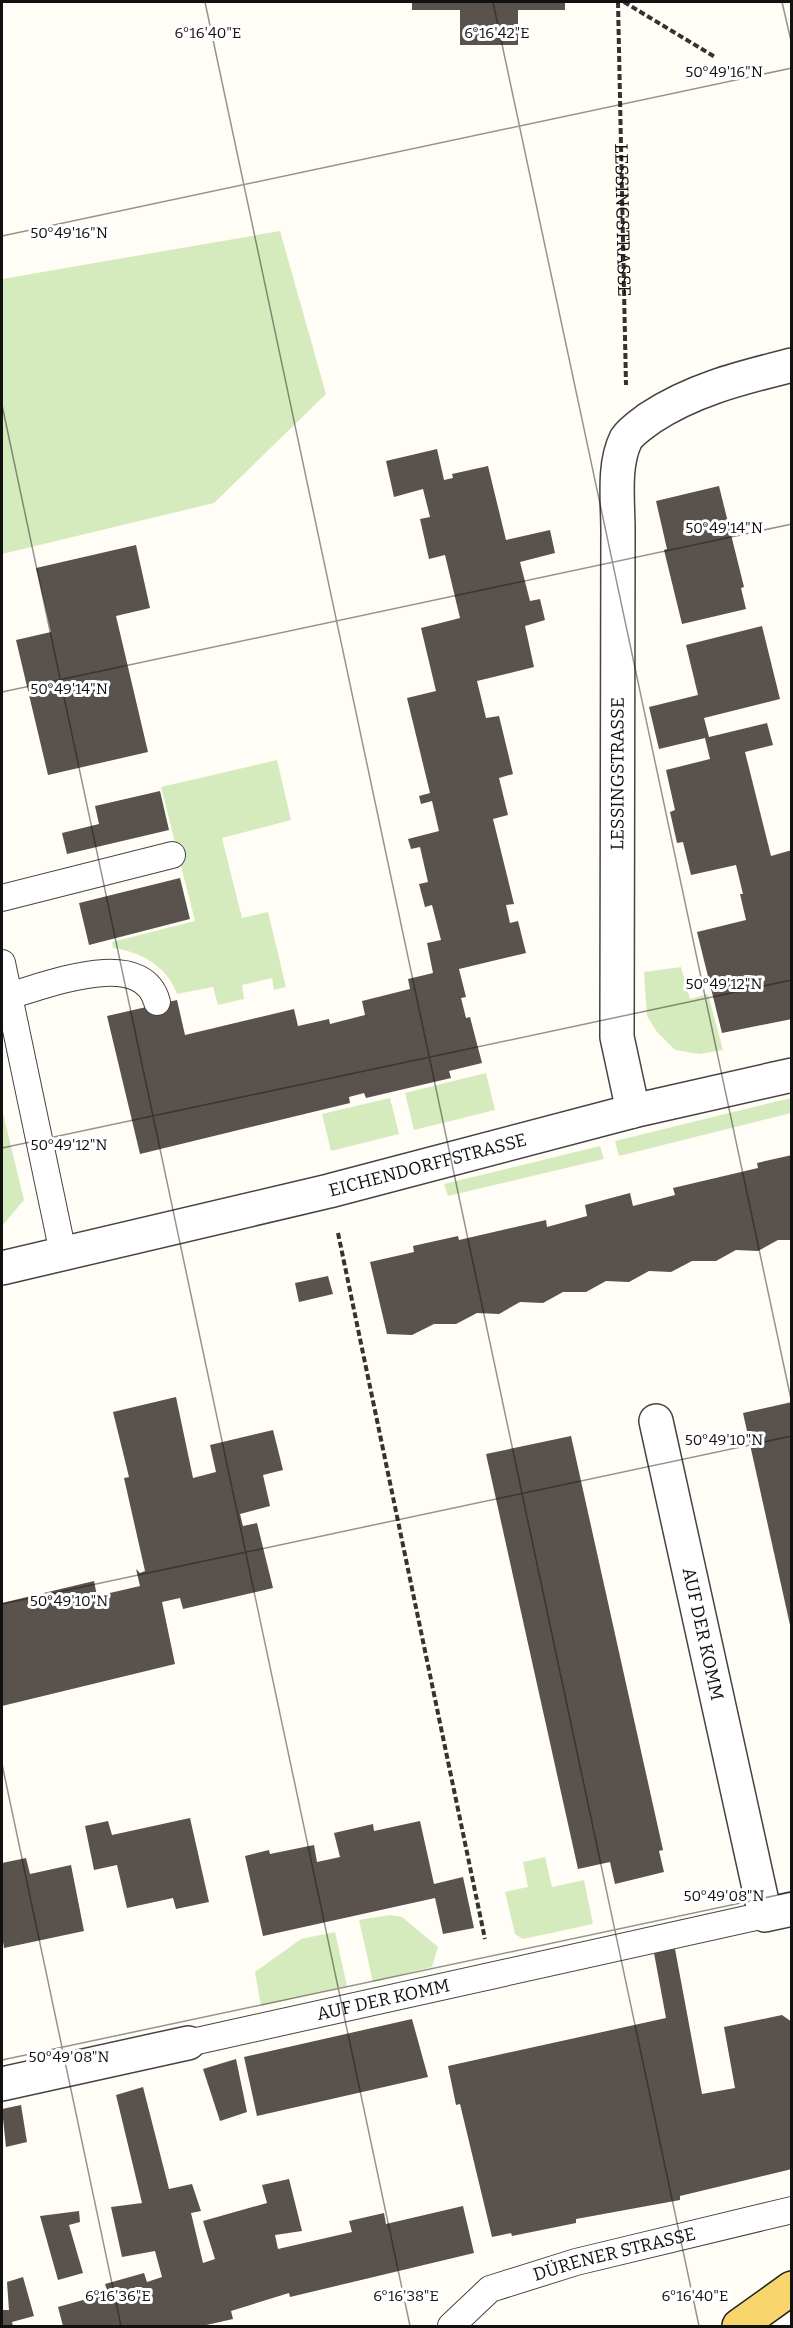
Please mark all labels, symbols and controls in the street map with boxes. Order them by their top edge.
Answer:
text: 6°16'40"E [175,24,241,42]
text: 6°16'42"E [464,24,530,42]
text: 50°49'16"N [685,63,763,81]
street label: LESSINGSTRASSE [610,143,635,297]
text: 50°49'16"N [30,224,108,242]
text: 50°49'14"N [685,519,763,537]
text: 50°49'14"N [30,680,108,698]
street label: LESSINGSTRASSE [606,697,629,850]
text: 50°49'12"N [686,975,763,993]
street label: EICHENDORFFSTRASSE [326,1128,529,1202]
text: 50°49'12"N [31,1136,108,1154]
text: 50°49'10"N [685,1431,763,1449]
street label: AUF DER KOMM [678,1565,728,1703]
text: 50°49'10"N [30,1592,108,1610]
text: 50°49'08"N [684,1887,765,1905]
street label: AUF DER KOMM [315,1974,452,2025]
text: 50°49'08"N [29,2048,110,2066]
street label: DÜRENER STRASSE [530,2223,698,2286]
text: 6°16'36"E [85,2287,151,2305]
text: 6°16'38"E [373,2287,439,2305]
text: 6°16'40"E [662,2287,728,2305]

